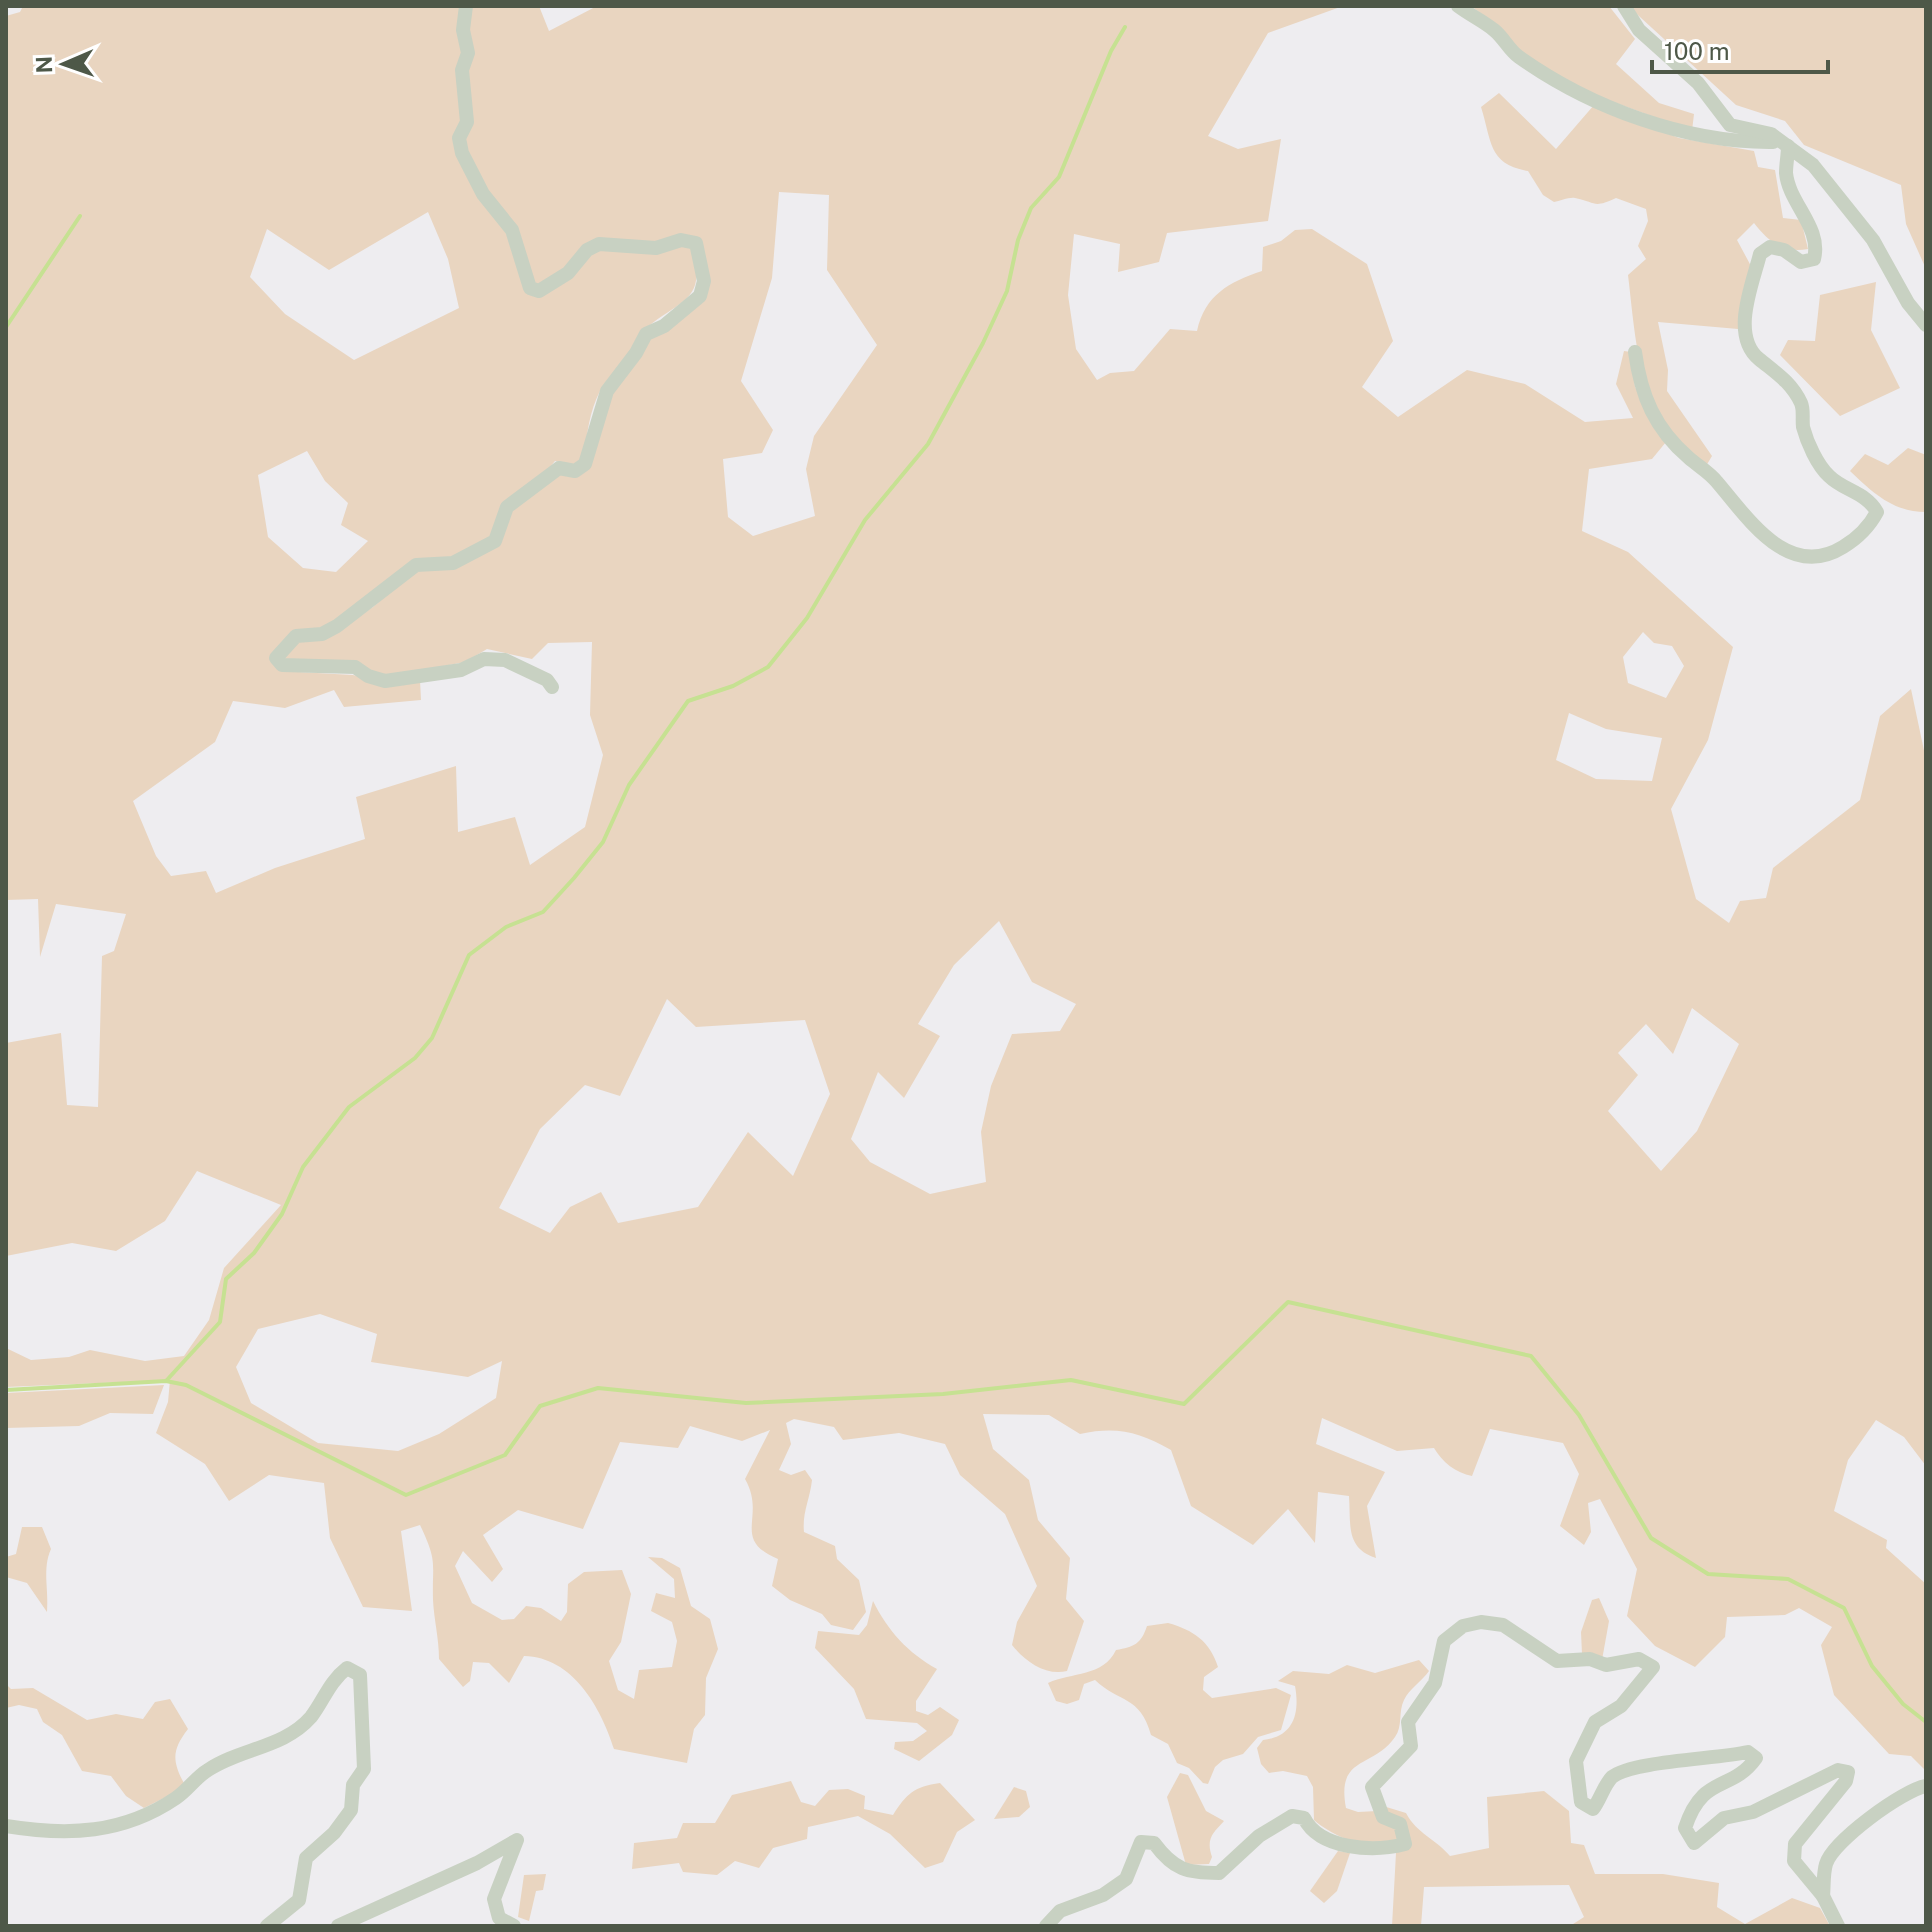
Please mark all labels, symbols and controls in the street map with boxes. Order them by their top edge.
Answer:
north arrow [24,24,104,104]
scale bar [1652,24,1828,74]
text: 100 m [1664,37,1730,65]
text: N [31,56,57,74]

